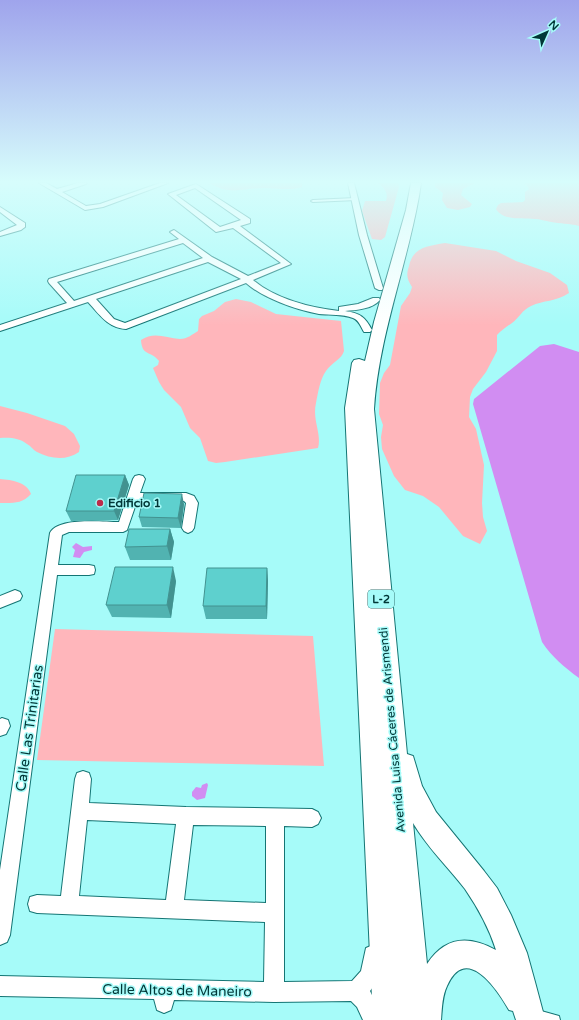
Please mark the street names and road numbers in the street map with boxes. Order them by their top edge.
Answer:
road number: L-2 [368,590,394,608]
street label: Avenida Luisa Cáceres de Arismendi [376,627,408,833]
street label: Calle Las Trinitarias [12,663,47,792]
street label: Calle Altos de Maneiro [102,981,252,1000]

